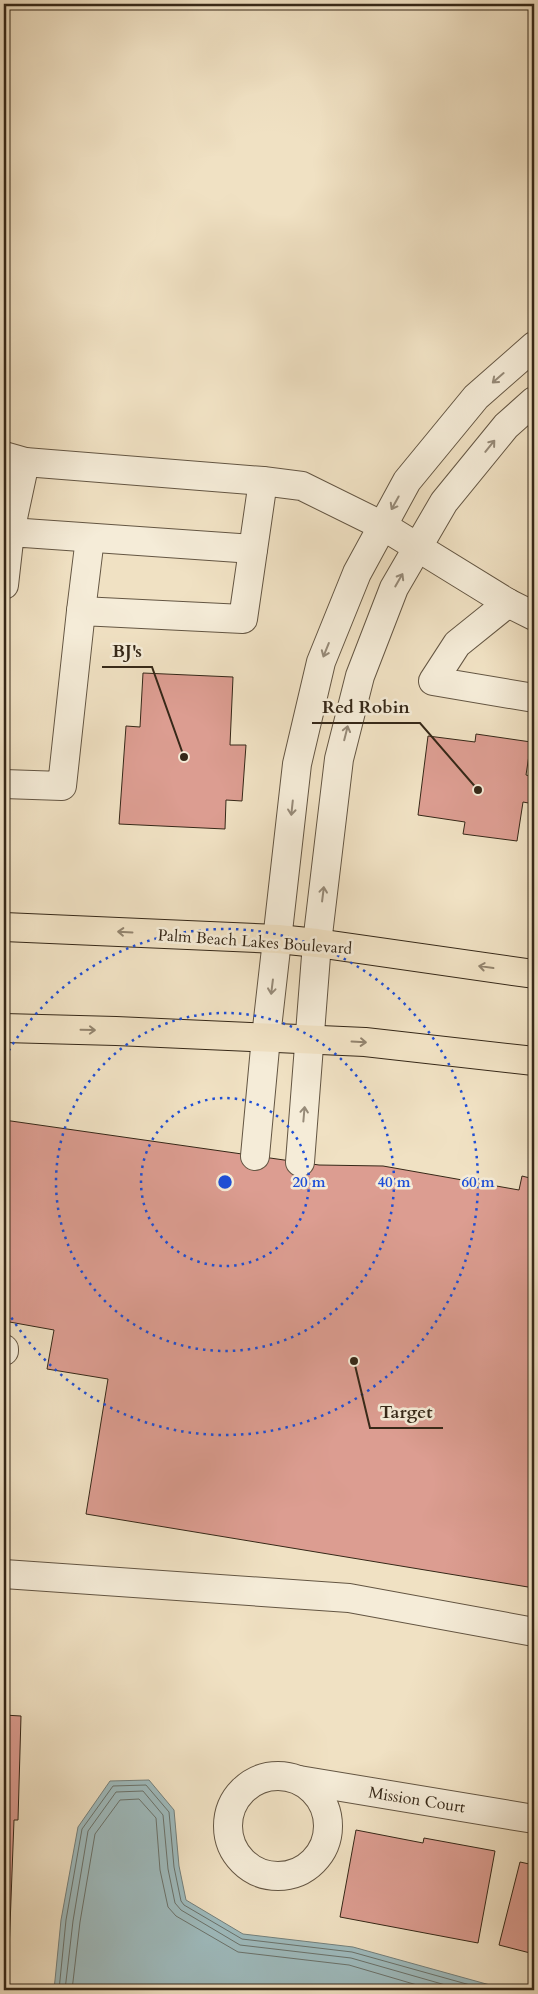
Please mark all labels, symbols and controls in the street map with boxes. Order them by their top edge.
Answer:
one-way arrow [491,372,504,384]
one-way arrow [484,440,495,453]
one-way arrow [390,496,400,510]
one-way arrow [394,574,404,588]
callout: BJ's [102,634,152,667]
text: BJ's [112,639,142,664]
one-way arrow [320,642,330,657]
callout: Red Robin [312,690,420,723]
text: Red Robin [322,695,410,720]
one-way arrow [342,726,351,742]
one-way arrow [287,800,297,816]
one-way arrow [318,886,328,902]
street label: Palm Beach Lakes Boulevard [157,924,353,960]
one-way arrow [117,927,133,936]
one-way arrow [478,962,494,972]
one-way arrow [267,979,277,995]
one-way arrow [80,1025,96,1035]
one-way arrow [351,1037,367,1046]
one-way arrow [299,1106,309,1122]
text: 20 m [292,1172,326,1192]
text: 40 m [377,1172,411,1192]
text: 60 m [461,1172,495,1192]
centre of rings [216,1173,234,1191]
callout: Target [370,1395,443,1428]
text: Target [379,1400,433,1425]
street label: Mission Court [367,1782,467,1818]

